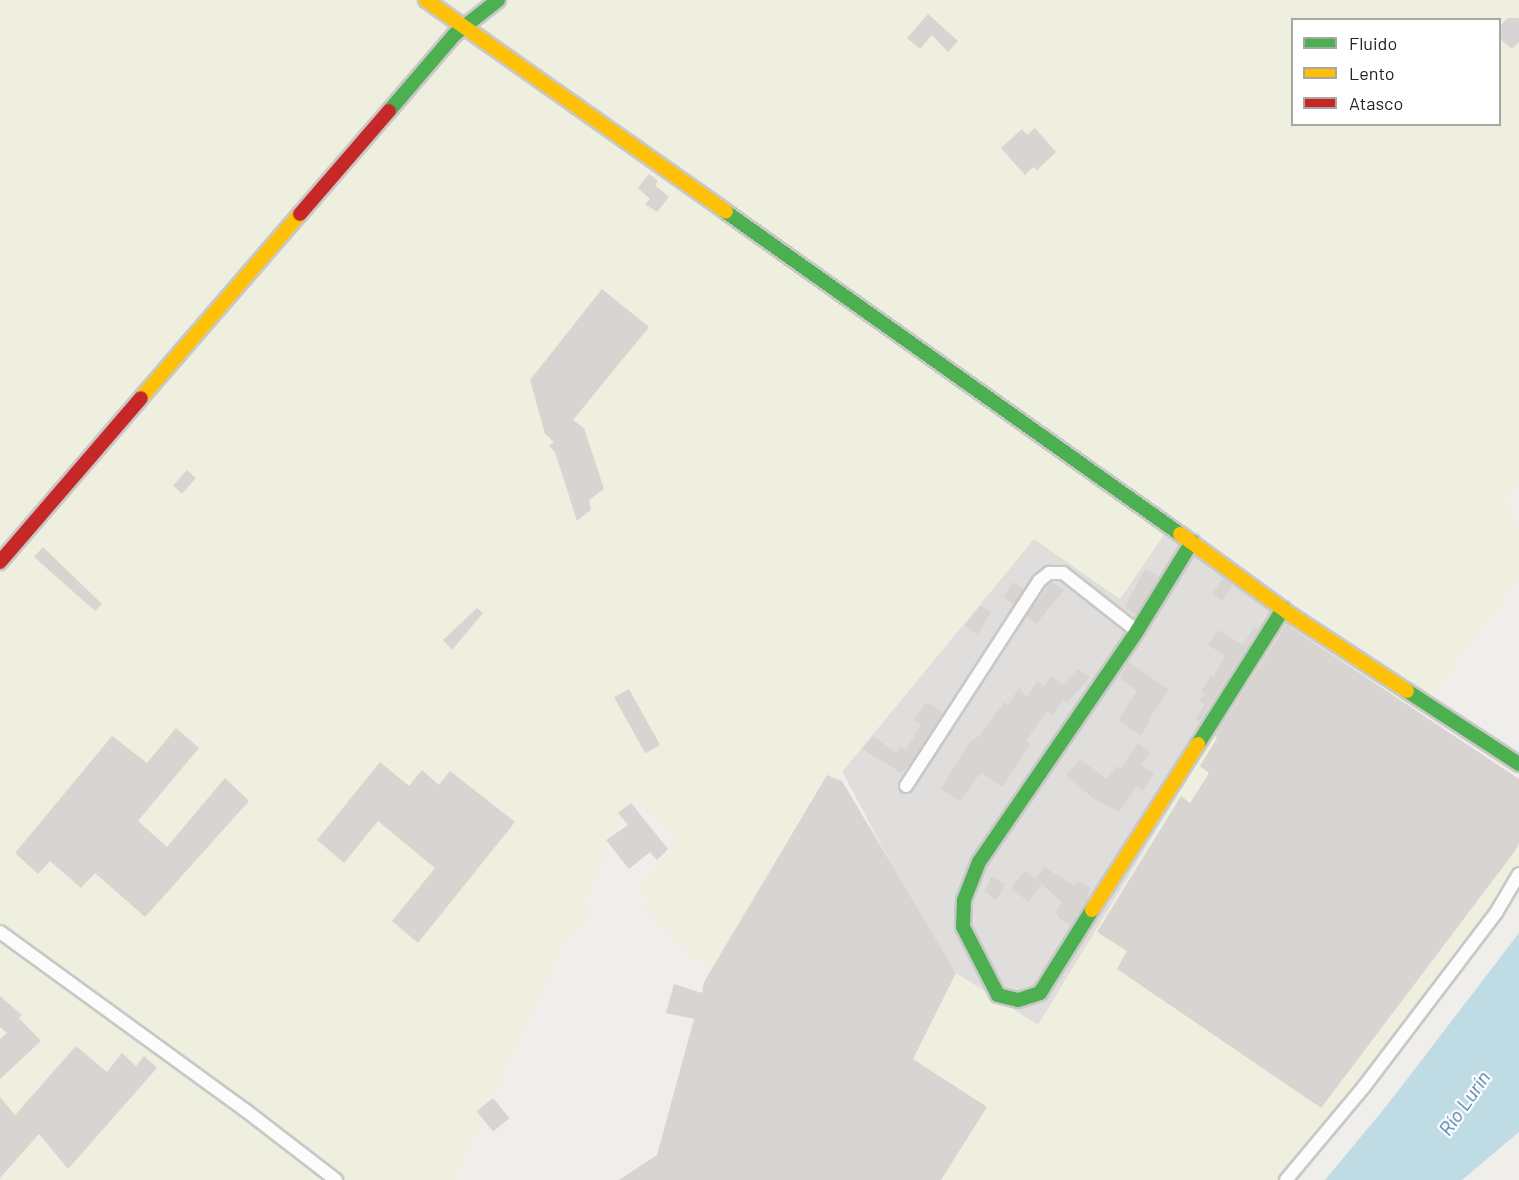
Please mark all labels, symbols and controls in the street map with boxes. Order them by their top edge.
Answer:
legend [1291,18,1501,126]
text: Fluido [1349,32,1397,54]
text: Lento [1349,62,1395,84]
text: Atasco [1349,92,1403,114]
water label: Río Lurín [1433,1066,1495,1140]

